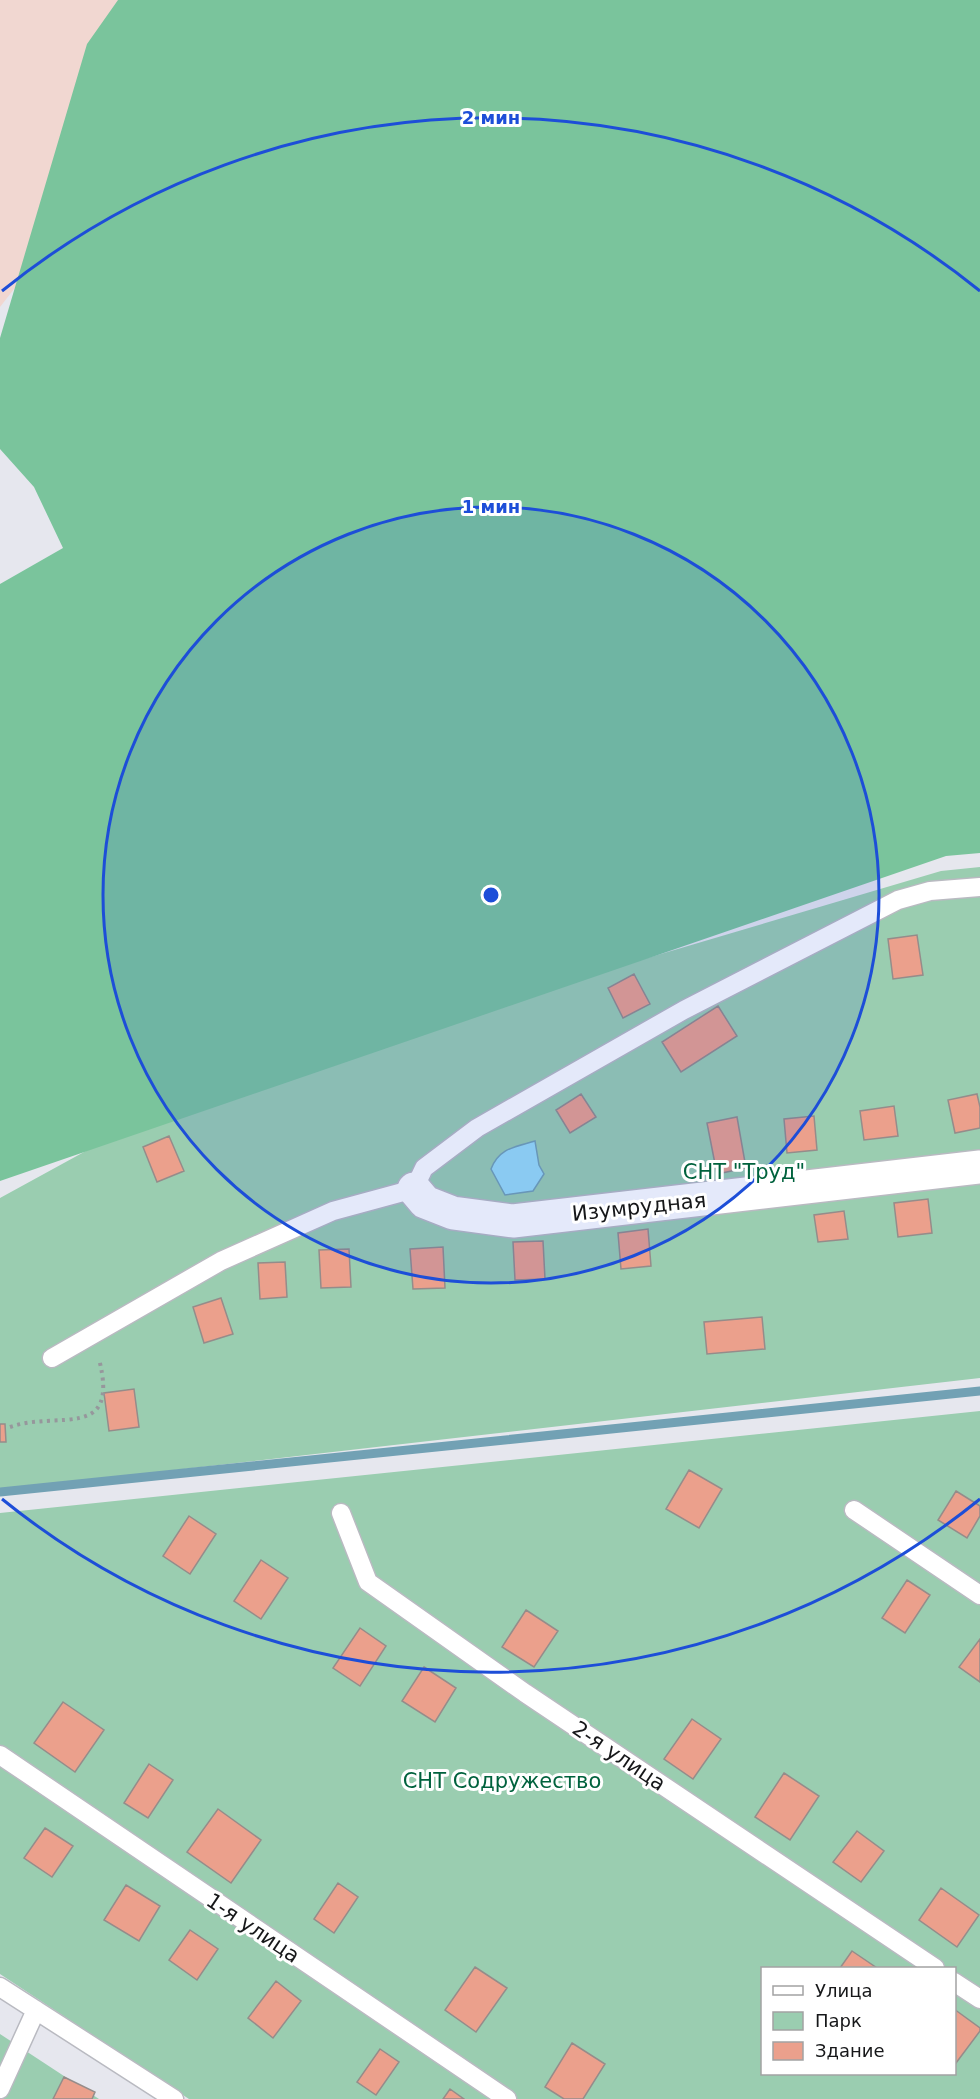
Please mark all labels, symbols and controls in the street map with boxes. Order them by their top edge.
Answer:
text: 2 мин [462,107,520,128]
text: 1 мин [462,496,520,517]
centre of rings [481,885,501,905]
park label: СНТ "Труд" [683,1160,805,1184]
street label: Изумрудная [571,1188,707,1226]
street label: 2-я улица [568,1716,670,1796]
park label: СНТ Содружество [403,1769,601,1793]
street label: 1-я улица [202,1888,304,1968]
legend [761,1967,956,2075]
text: Улица [815,1980,872,2001]
text: Парк [815,2010,862,2031]
text: Здание [815,2040,885,2061]

